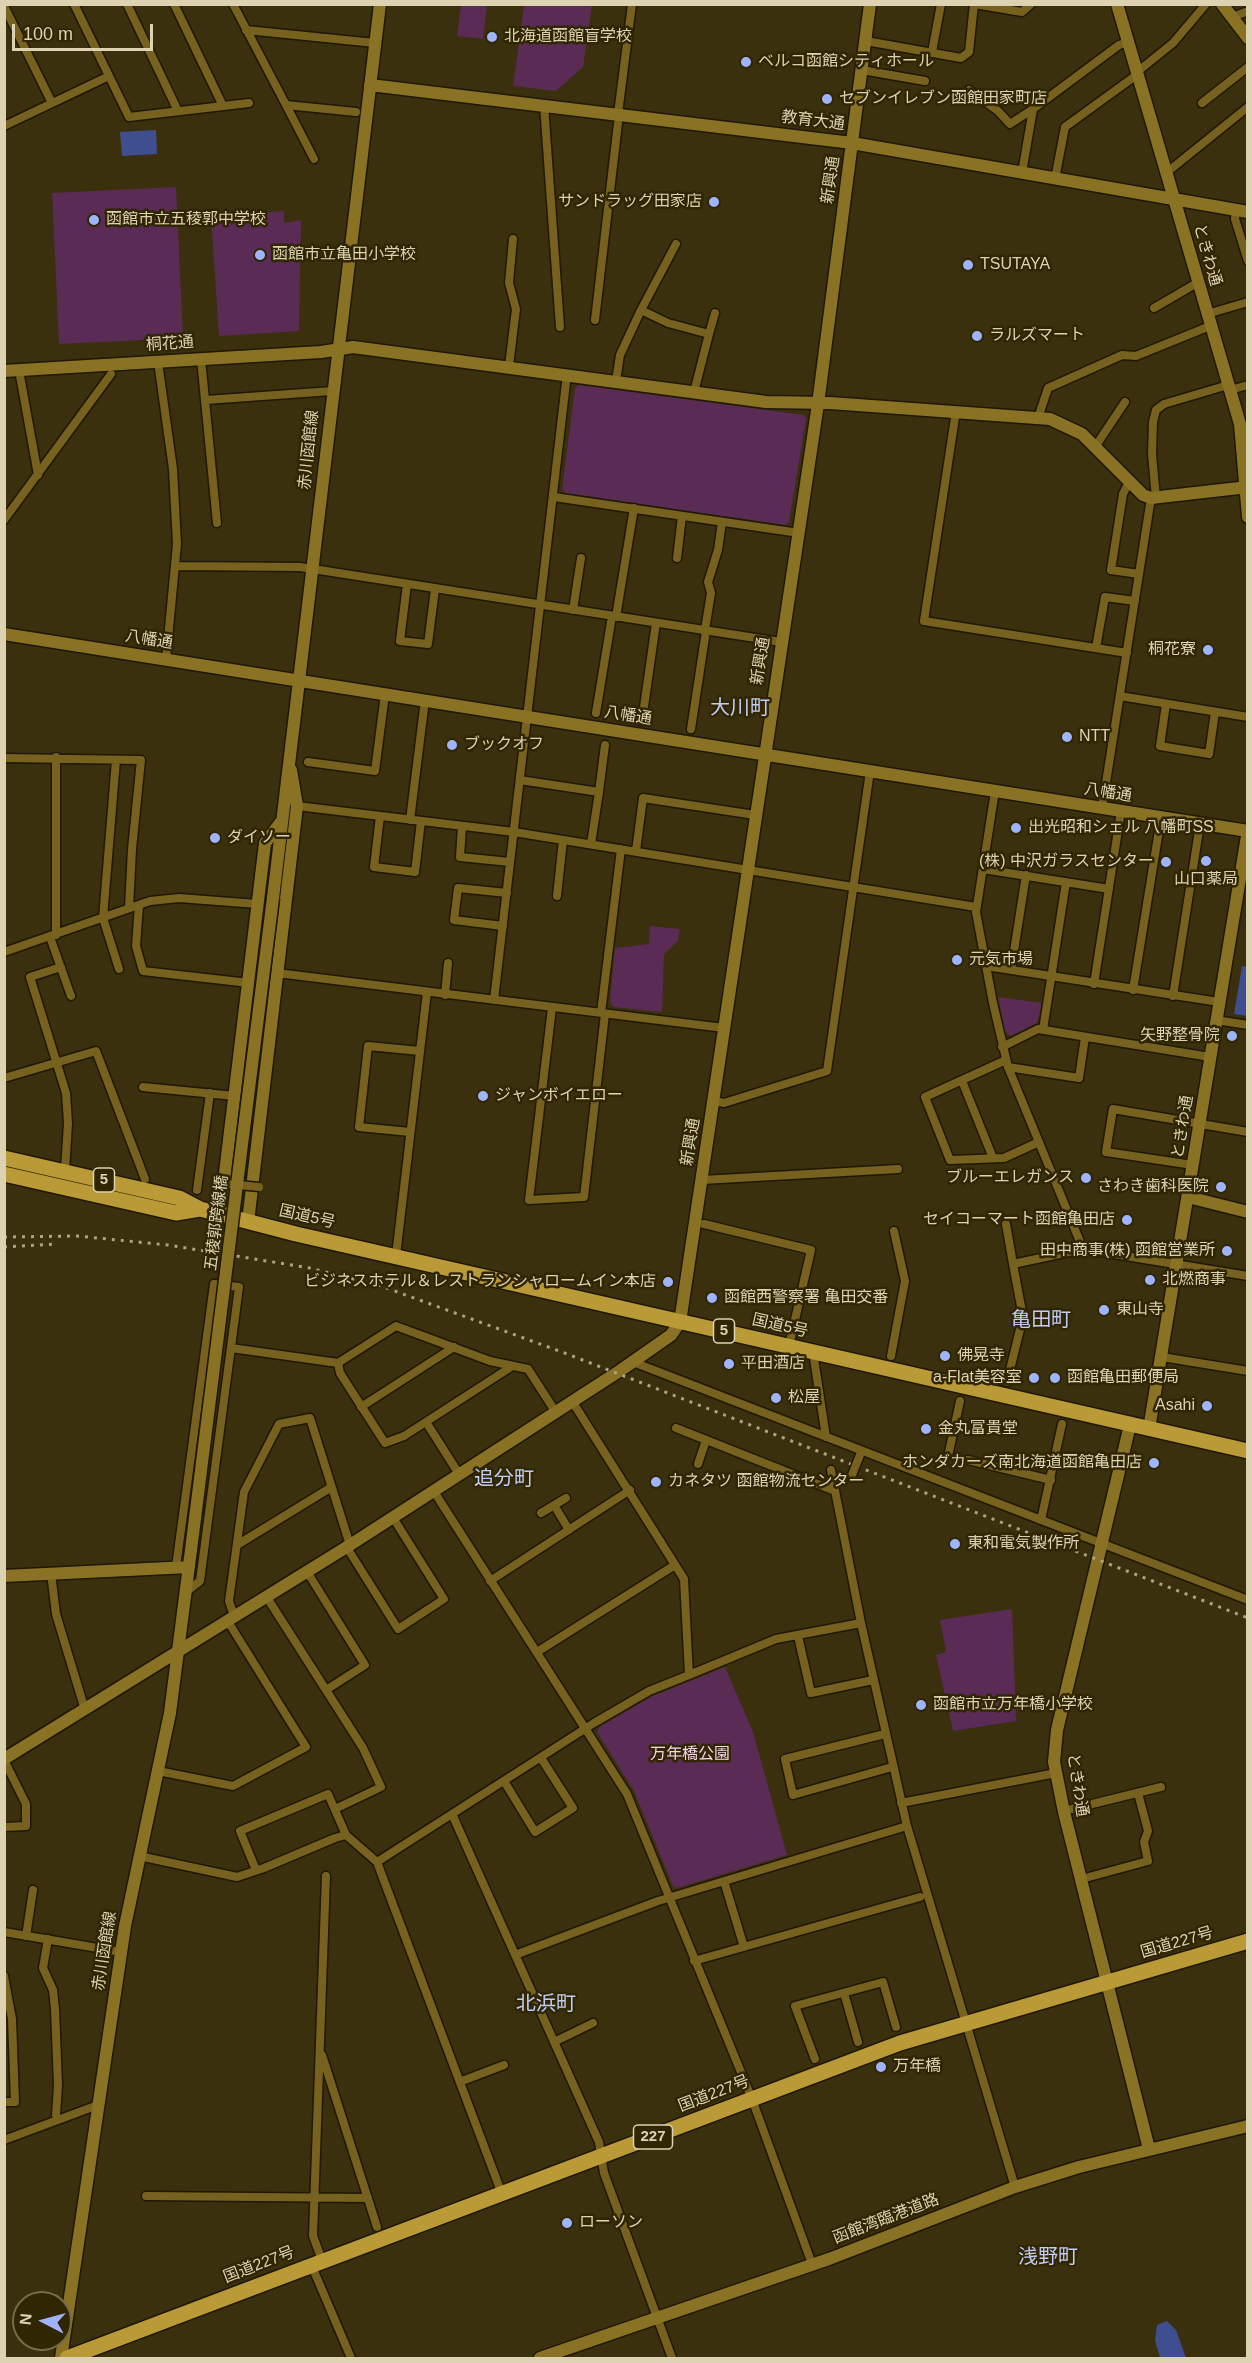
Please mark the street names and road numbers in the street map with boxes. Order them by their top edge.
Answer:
street label: 教育大通 [780,108,846,134]
street label: 新興通 [818,155,844,205]
street label: ときわ通 [1189,222,1225,288]
street label: 桐花通 [145,333,195,355]
street label: 赤川函館線 [295,409,323,491]
street label: 八幡通 [124,627,174,653]
street label: 新興通 [748,636,774,686]
street label: 八幡通 [603,703,653,729]
street label: 八幡通 [1083,780,1133,806]
street label: ときわ通 [1169,1094,1197,1160]
street label: 新興通 [678,1117,704,1167]
road number: 5 [94,1168,114,1192]
street label: 五稜郭跨線橋 [202,1174,232,1272]
street label: 国道5号 [277,1201,337,1233]
street label: 国道5号 [750,1310,810,1342]
road number: 5 [714,1319,734,1343]
street label: ときわ通 [1063,1752,1091,1818]
street label: 赤川函館線 [89,1910,121,1992]
street label: 国道227号 [1138,1923,1216,1963]
street label: 国道227号 [676,2072,752,2116]
road number: 227 [634,2125,672,2149]
street label: 函館湾臨港道路 [830,2190,942,2248]
street label: 国道227号 [221,2243,297,2287]

